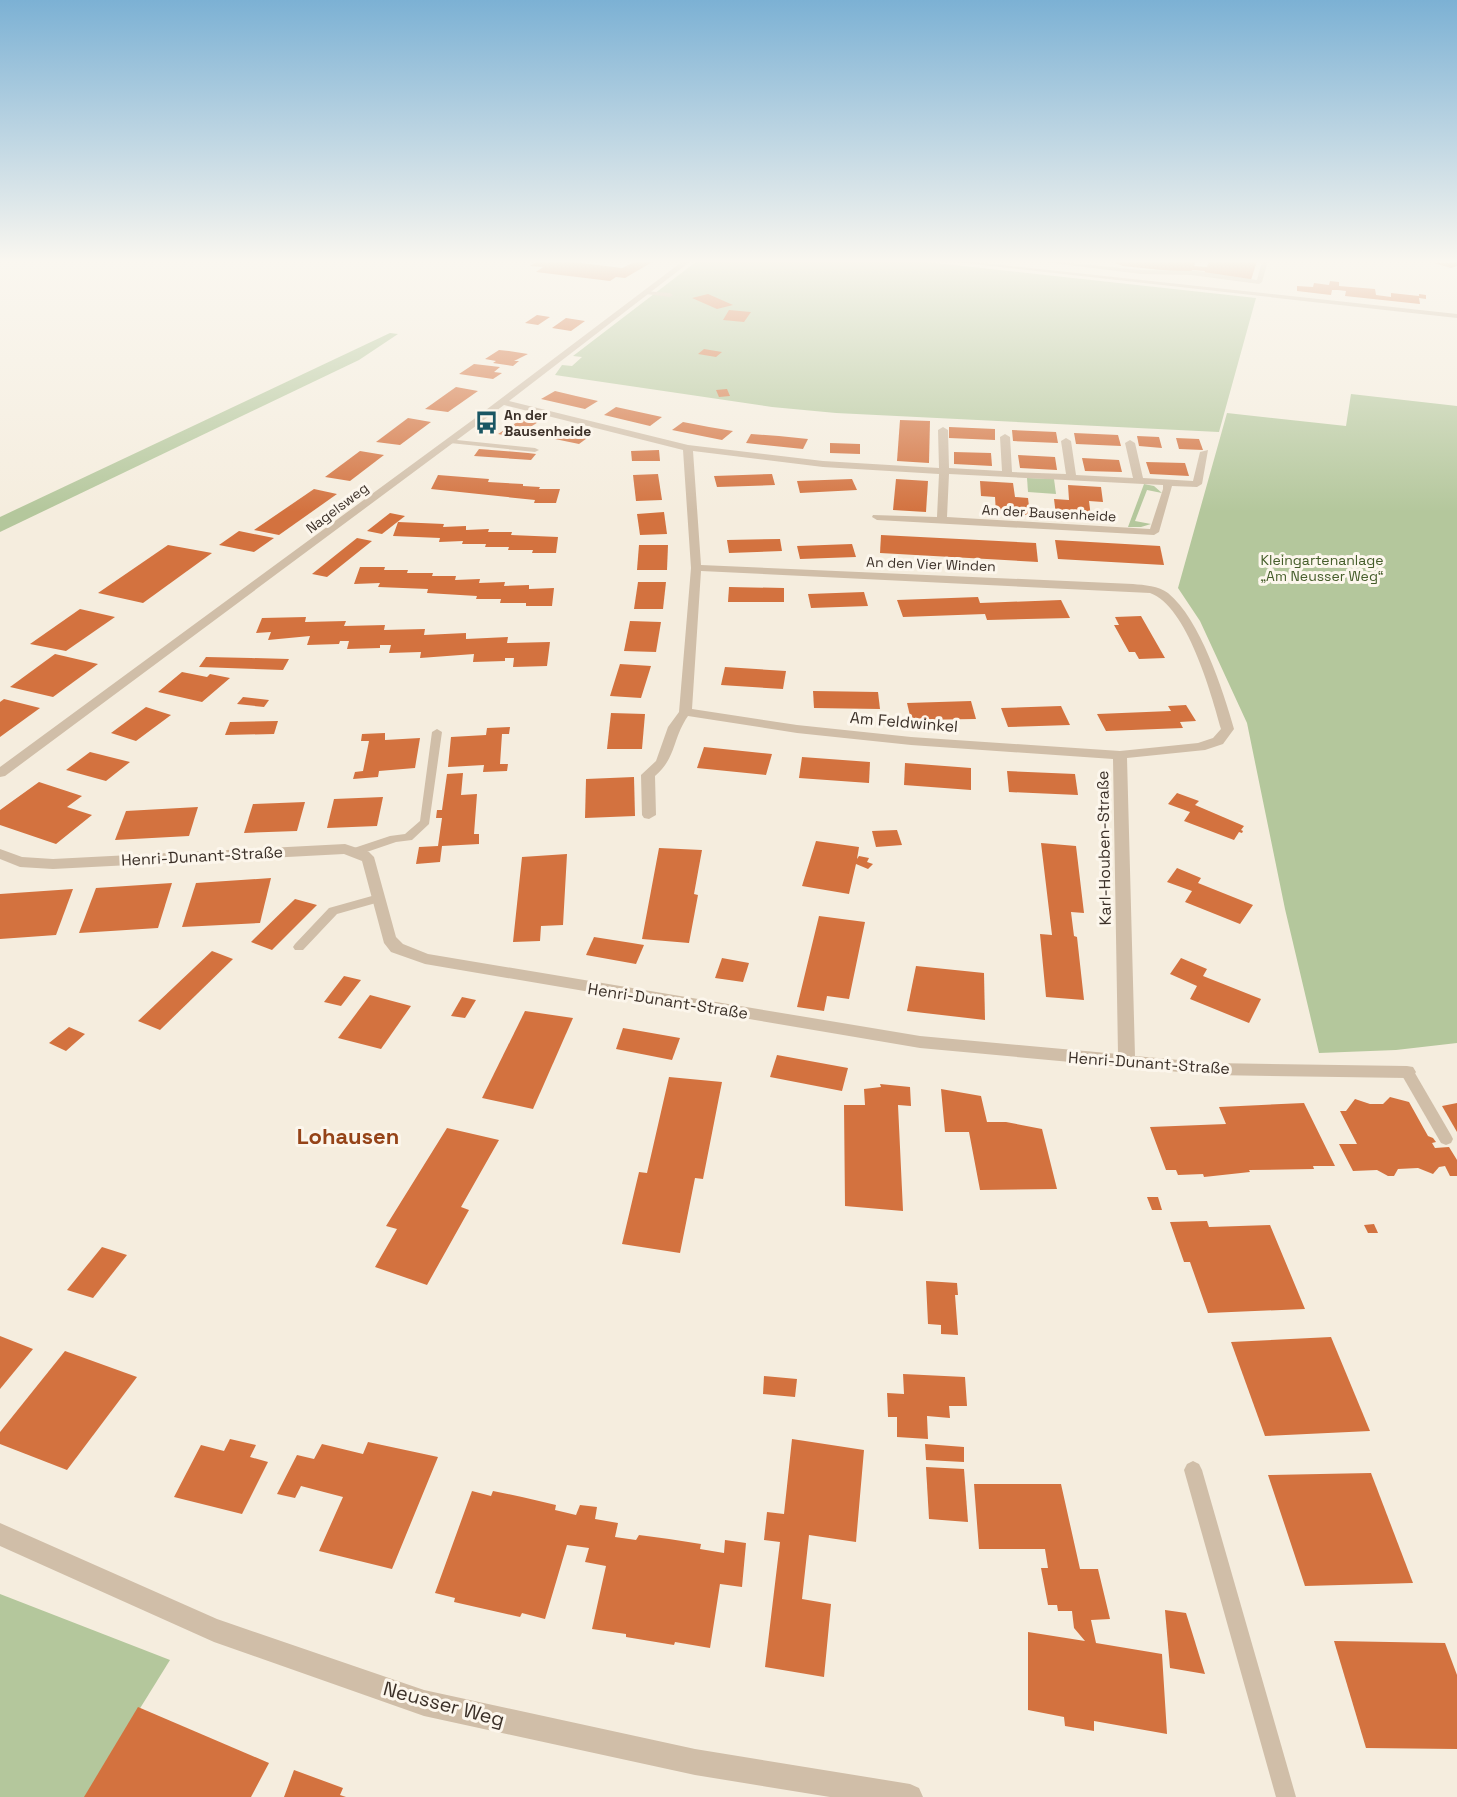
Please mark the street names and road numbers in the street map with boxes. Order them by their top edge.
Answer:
street label: Nagelsweg [302,479,372,537]
street label: An der Bausenheide [981,500,1117,526]
street label: An den Vier Winden [866,553,996,575]
street label: Am Feldwinkel [849,707,959,737]
street label: Karl-Houben-Straße [1092,770,1116,926]
street label: Henri-Dunant-Straße [121,841,283,871]
street label: Henri-Dunant-Straße [586,978,750,1024]
street label: Henri-Dunant-Straße [1067,1047,1231,1079]
street label: Neusser Weg [380,1675,508,1733]

